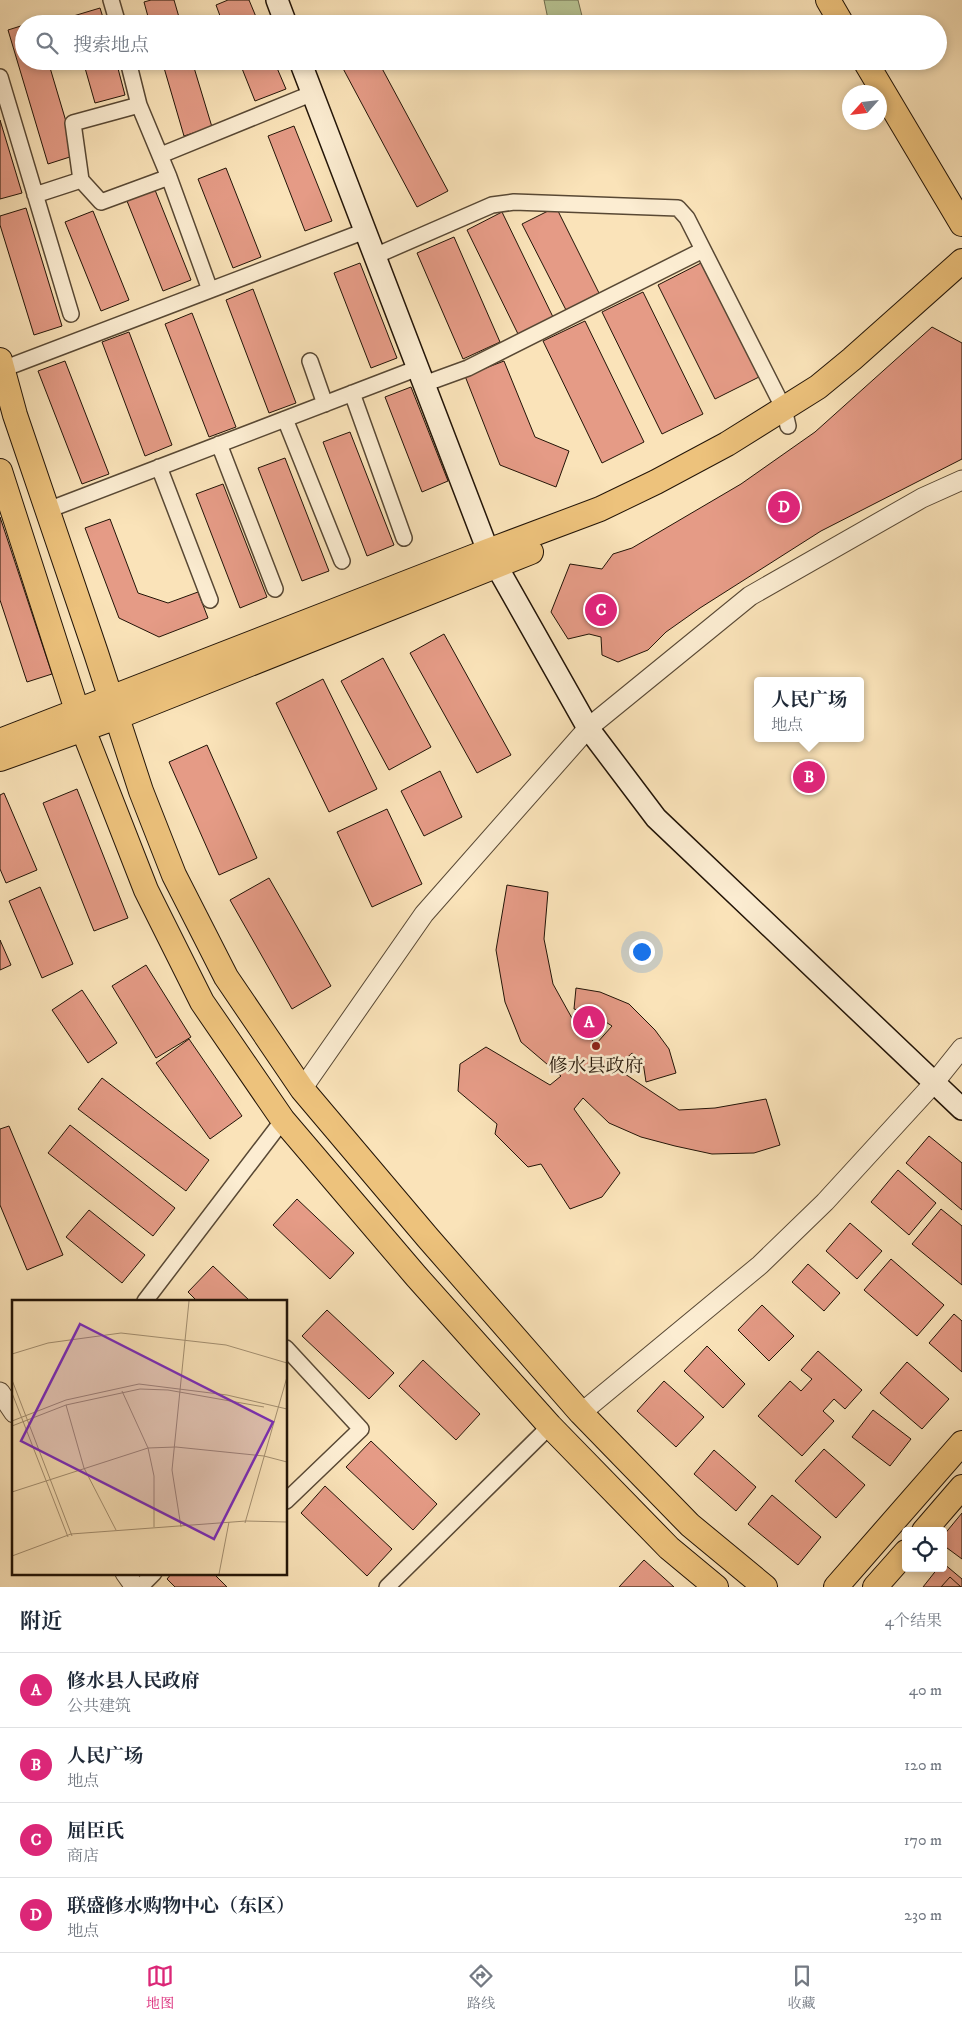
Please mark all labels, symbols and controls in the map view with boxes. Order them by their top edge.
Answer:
search box [15,15,947,70]
icon: search [33,29,61,57]
text: 搜索地点 [73,34,149,57]
north arrow [842,85,887,130]
pin: D [768,488,800,526]
pin: C [585,591,617,629]
popup [754,677,864,742]
text: 人民广场 [771,689,847,712]
text: 地点 [771,715,803,735]
pin: B [793,758,825,796]
your location [629,939,655,965]
pin: A [573,1003,605,1041]
marker: 修水县政府 [590,1040,602,1052]
place label: 修水县政府 [548,1055,644,1078]
inset map [12,1300,288,1574]
map controls [902,1527,947,1572]
button: locate [902,1527,947,1572]
text: 附近 [20,1609,62,1635]
text: 4个结果 [885,1611,942,1631]
text: 修水县人民政府 [67,1670,200,1693]
text: A [31,1680,41,1700]
text: 40 m [909,1680,942,1700]
text: 公共建筑 [67,1696,131,1716]
text: 人民广场 [67,1745,143,1768]
text: B [31,1755,41,1775]
text: 120 m [904,1755,942,1775]
text: 地点 [67,1771,99,1791]
text: 屈臣氏 [67,1820,124,1843]
text: C [31,1830,41,1850]
text: 170 m [904,1830,942,1850]
text: 商店 [67,1846,99,1866]
text: 联盛修水购物中心（东区） [67,1895,295,1918]
text: D [30,1905,42,1925]
text: 230 m [904,1905,942,1925]
text: 地点 [67,1921,99,1941]
tab: 地图 [146,1962,174,2013]
tab: 路线 [467,1962,495,2013]
tab: 收藏 [788,1962,816,2013]

